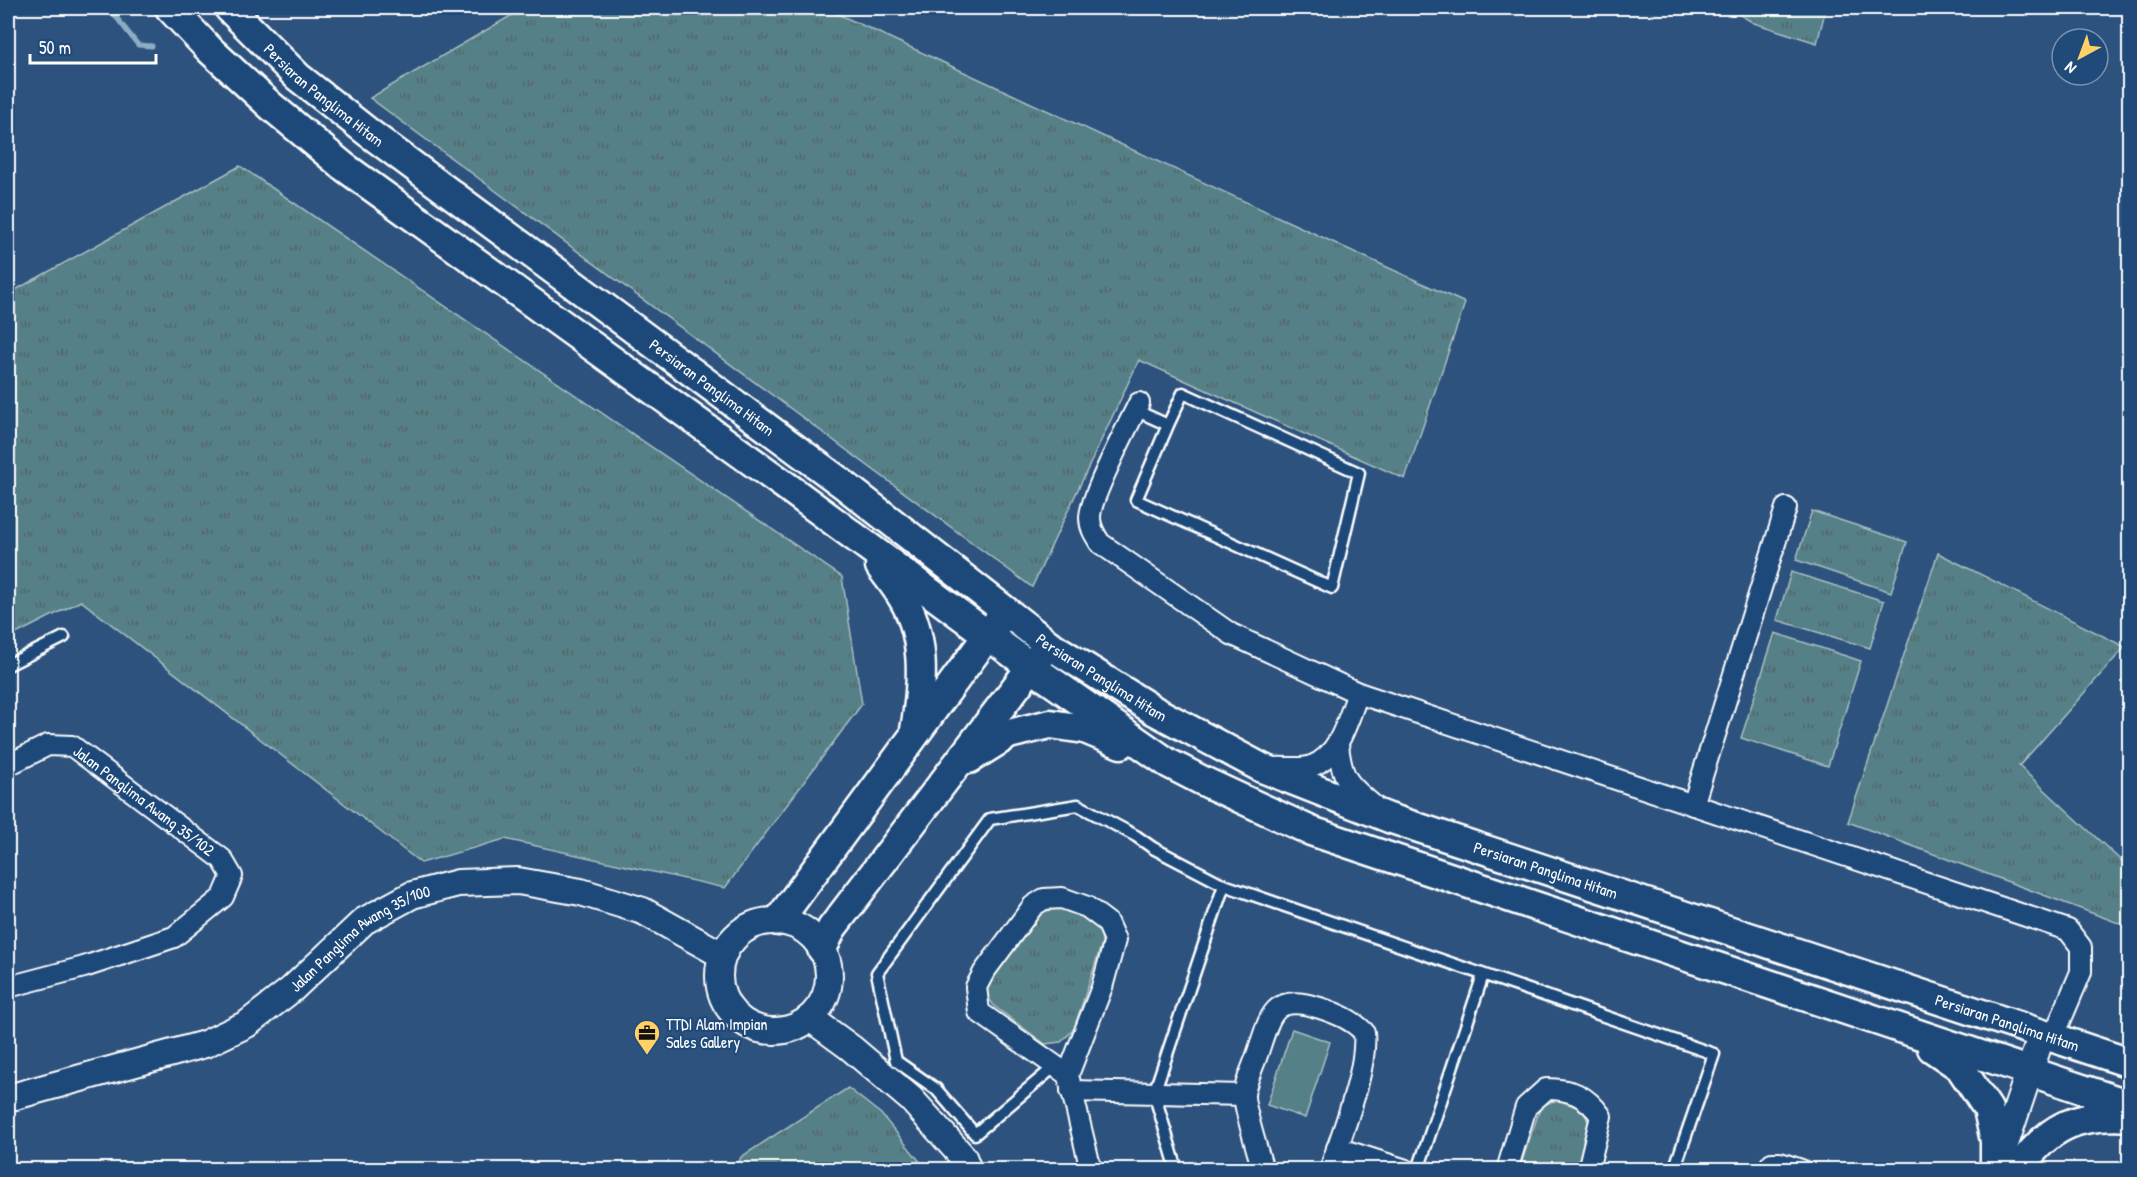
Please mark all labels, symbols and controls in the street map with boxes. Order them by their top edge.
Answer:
scale bar [30,27,156,65]
north arrow [2050,27,2110,87]
text: 50 m [39,35,71,60]
street label: Persiaran Panglima Hitam [259,38,389,152]
text: N [2059,57,2081,79]
street label: Persiaran Panglima Hitam [645,333,779,441]
street label: Persiaran Panglima Hitam [1032,628,1171,726]
street label: Jalan Panglima Awang 35/102 [69,740,220,861]
street label: Persiaran Panglima Hitam [1471,836,1621,904]
street label: Jalan Panglima Awang 35/100 [285,880,432,997]
street label: Persiaran Panglima Hitam [1932,988,2082,1057]
place label: TTDI Alam Impian Sales Gallery [666,1013,768,1053]
office icon: TTDI Alam Impian Sales Gallery [632,1018,662,1056]

